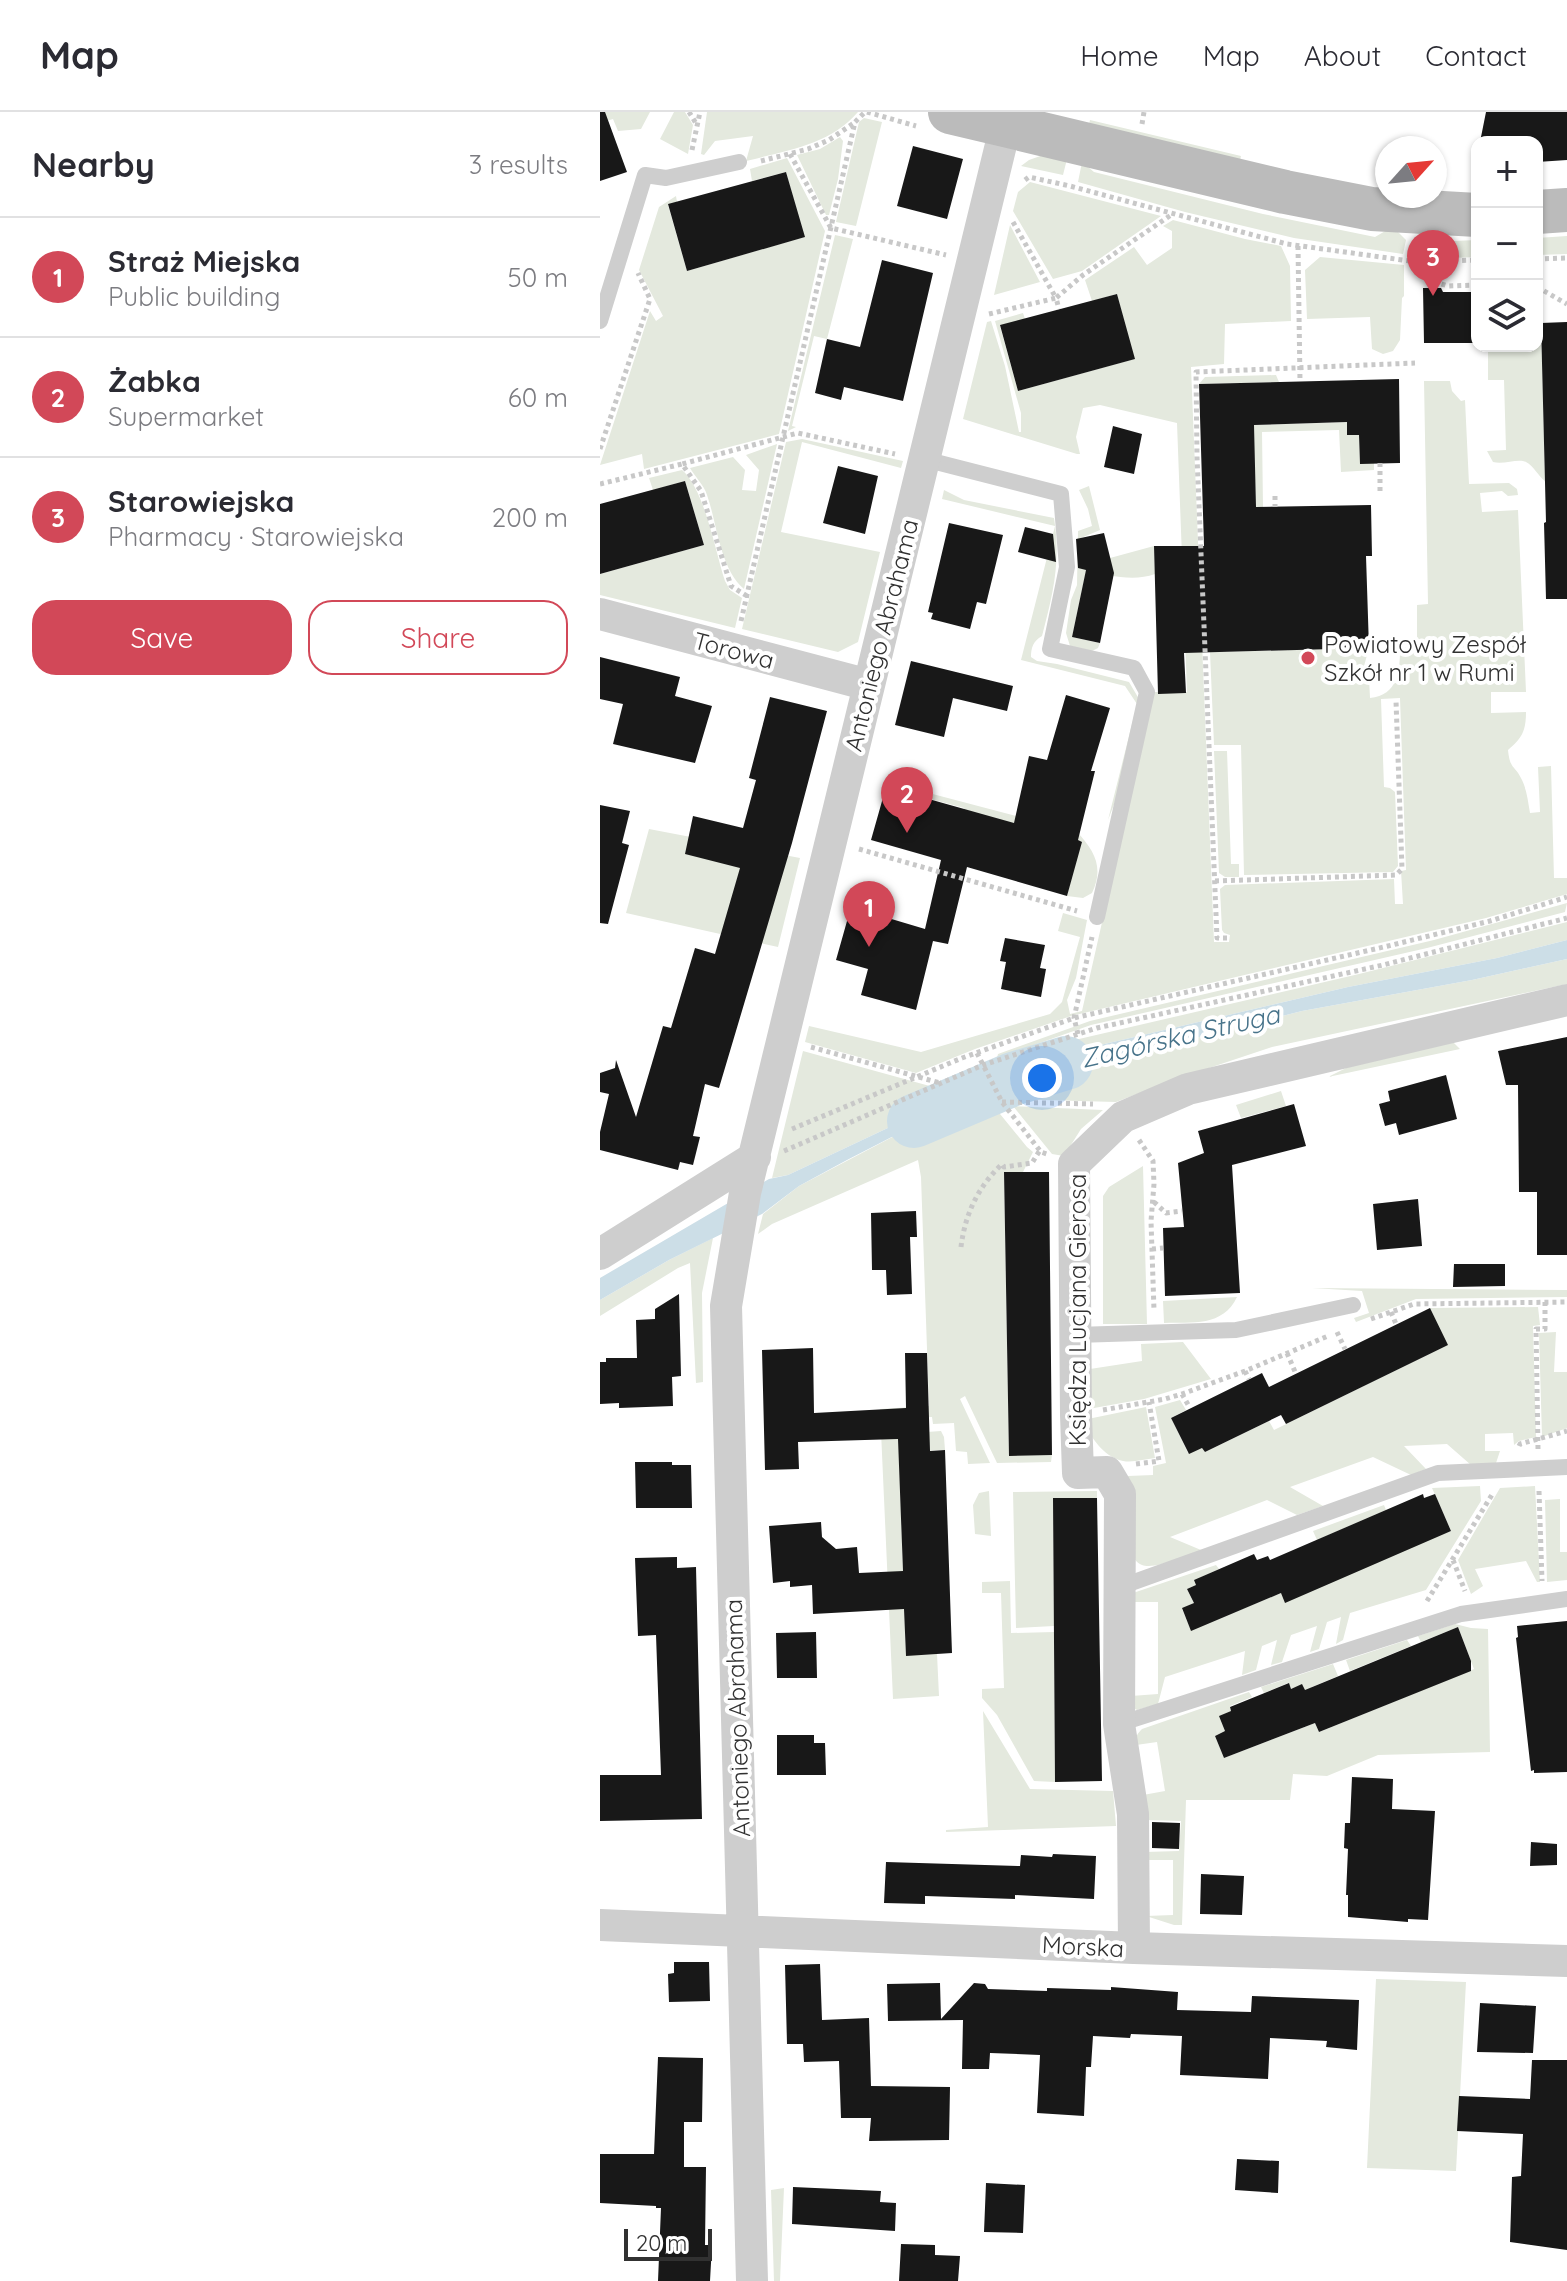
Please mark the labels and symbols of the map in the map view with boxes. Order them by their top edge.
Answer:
north arrow [1375,136,1447,208]
pin: 3 [1407,230,1459,296]
street label: Antoniego Abrahama [838,516,924,754]
street label: Torowa [691,625,777,675]
place label: Powiatowy Zespół Szkół nr 1 w Rumi [1324,629,1526,687]
marker: Powiatowy Zespół Szkół nr 1 w Rumi [1299,649,1317,667]
pin: 2 [881,767,933,833]
pin: 1 [843,881,895,947]
water label: Zagórska Struga [1077,997,1284,1075]
your location [1022,1058,1062,1098]
street label: Księdza Lucjana Gierosa [1062,1174,1092,1446]
street label: Antoniego Abrahama [718,1599,756,1837]
street label: Morska [1041,1929,1125,1963]
scale bar [624,2225,712,2261]

